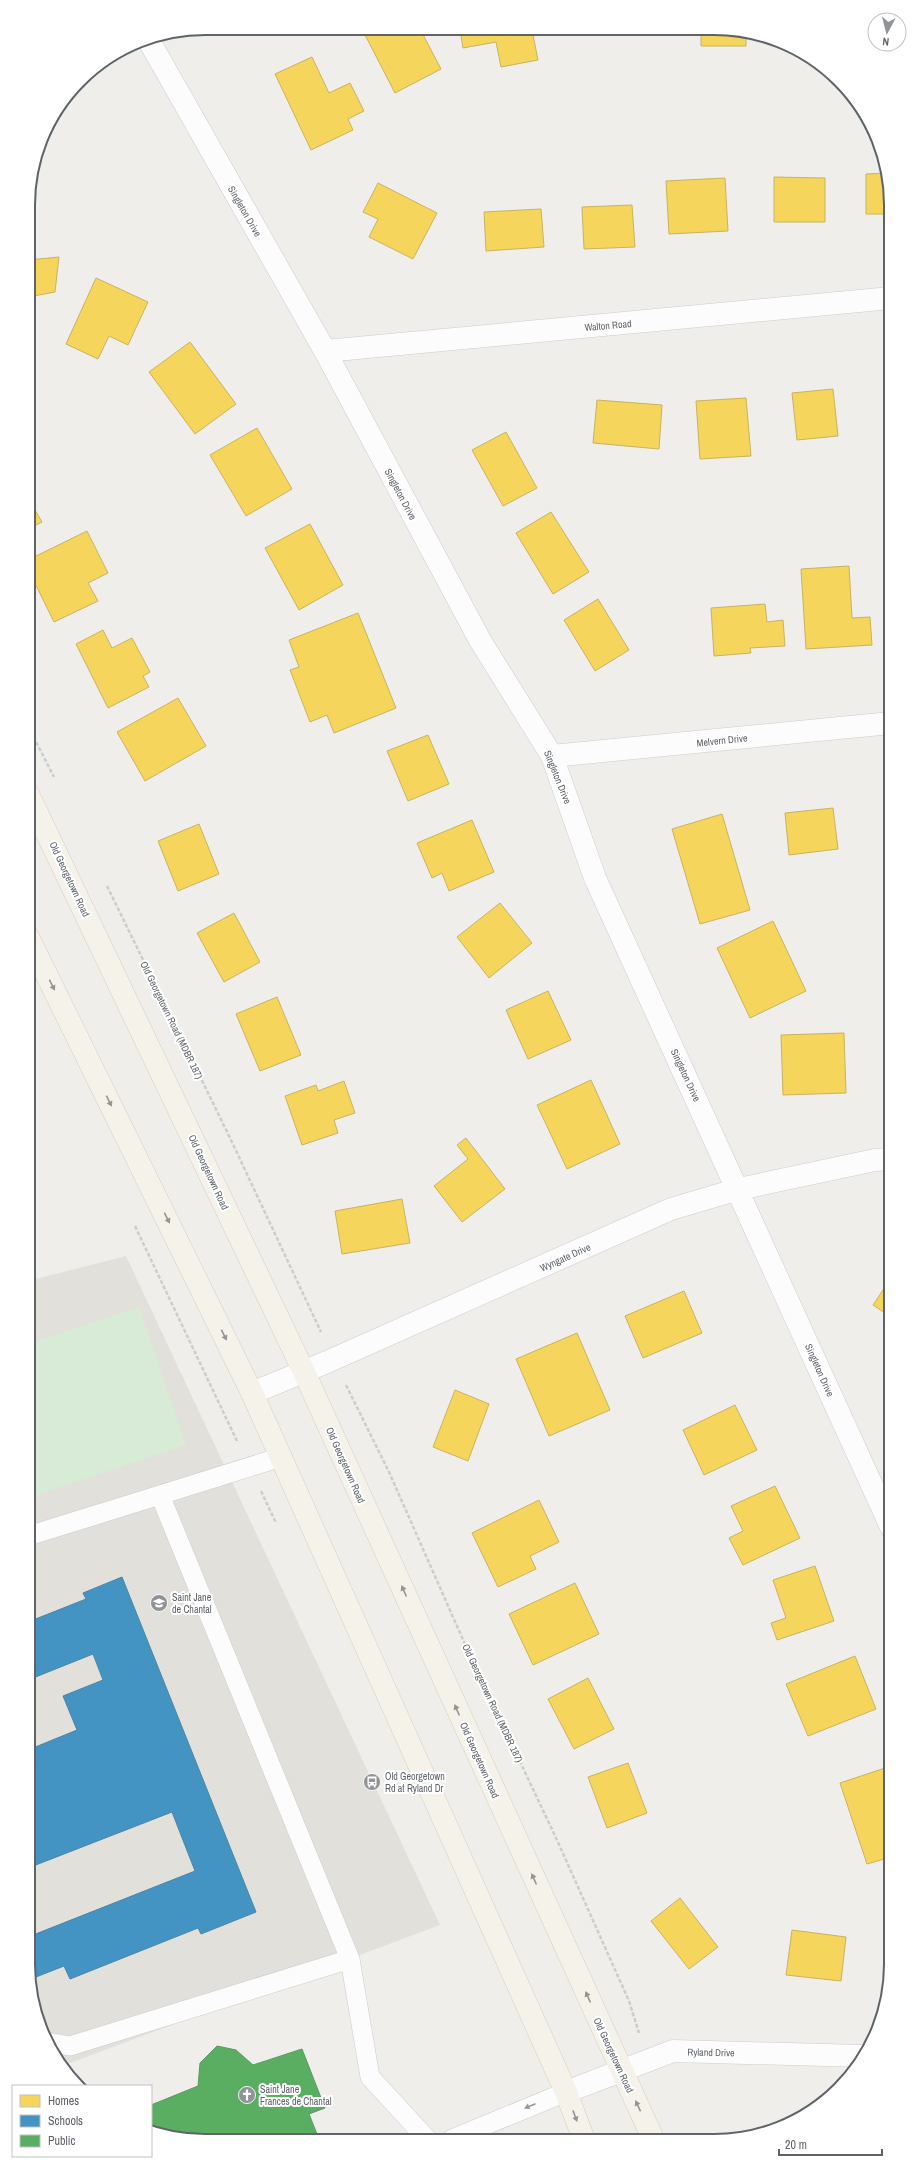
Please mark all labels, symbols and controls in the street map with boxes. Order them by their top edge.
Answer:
north arrow [867,12,907,52]
text: N [882,35,890,49]
street label: Singleton Drive [225,184,265,239]
street label: Walton Road [584,317,632,334]
street label: Singleton Drive [382,466,420,523]
street label: Melvern Drive [696,731,749,750]
street label: Singleton Drive [541,749,574,806]
street label: Old Georgetown Road [46,839,93,919]
street label: Old Georgetown Road (MDBR 187) [137,959,206,1081]
one-way arrow [49,979,55,991]
street label: Singleton Drive [668,1047,704,1104]
one-way arrow [106,1096,112,1107]
street label: Old Georgetown Road [185,1132,232,1212]
one-way arrow [164,1212,170,1224]
street label: Wyngate Drive [538,1240,593,1274]
one-way arrow [221,1329,227,1341]
street label: Singleton Drive [802,1342,837,1399]
street label: Old Georgetown Road [323,1425,368,1505]
one-way arrow [400,1585,406,1597]
place label: Saint Jane de Chantal [172,1591,212,1616]
school or university icon: Saint Jane de Chantal [149,1593,169,1613]
street label: Old Georgetown Road (MDBR 187) [460,1642,526,1764]
one-way arrow [454,1703,460,1715]
street label: Old Georgetown Road [458,1720,502,1800]
place label: Old Georgetown Rd at Ryland Dr [385,1770,445,1795]
bus stop icon: Old Georgetown Rd at Ryland Dr [362,1772,382,1792]
one-way arrow [531,1873,538,1885]
one-way arrow [585,1992,591,2003]
street label: Old Georgetown Road [590,2015,637,2095]
street label: Ryland Drive [687,2046,735,2059]
place label: Saint Jane Frances de Chantal [260,2083,332,2108]
legend [12,2085,152,2157]
church icon: Saint Jane Frances de Chantal [237,2085,257,2105]
text: Homes [48,2093,79,2109]
one-way arrow [635,2100,641,2111]
one-way arrow [524,2104,536,2110]
one-way arrow [573,2110,579,2122]
text: Schools [48,2113,83,2129]
scale bar [779,2131,882,2157]
text: Public [48,2133,75,2149]
text: 20 m [785,2137,807,2153]

